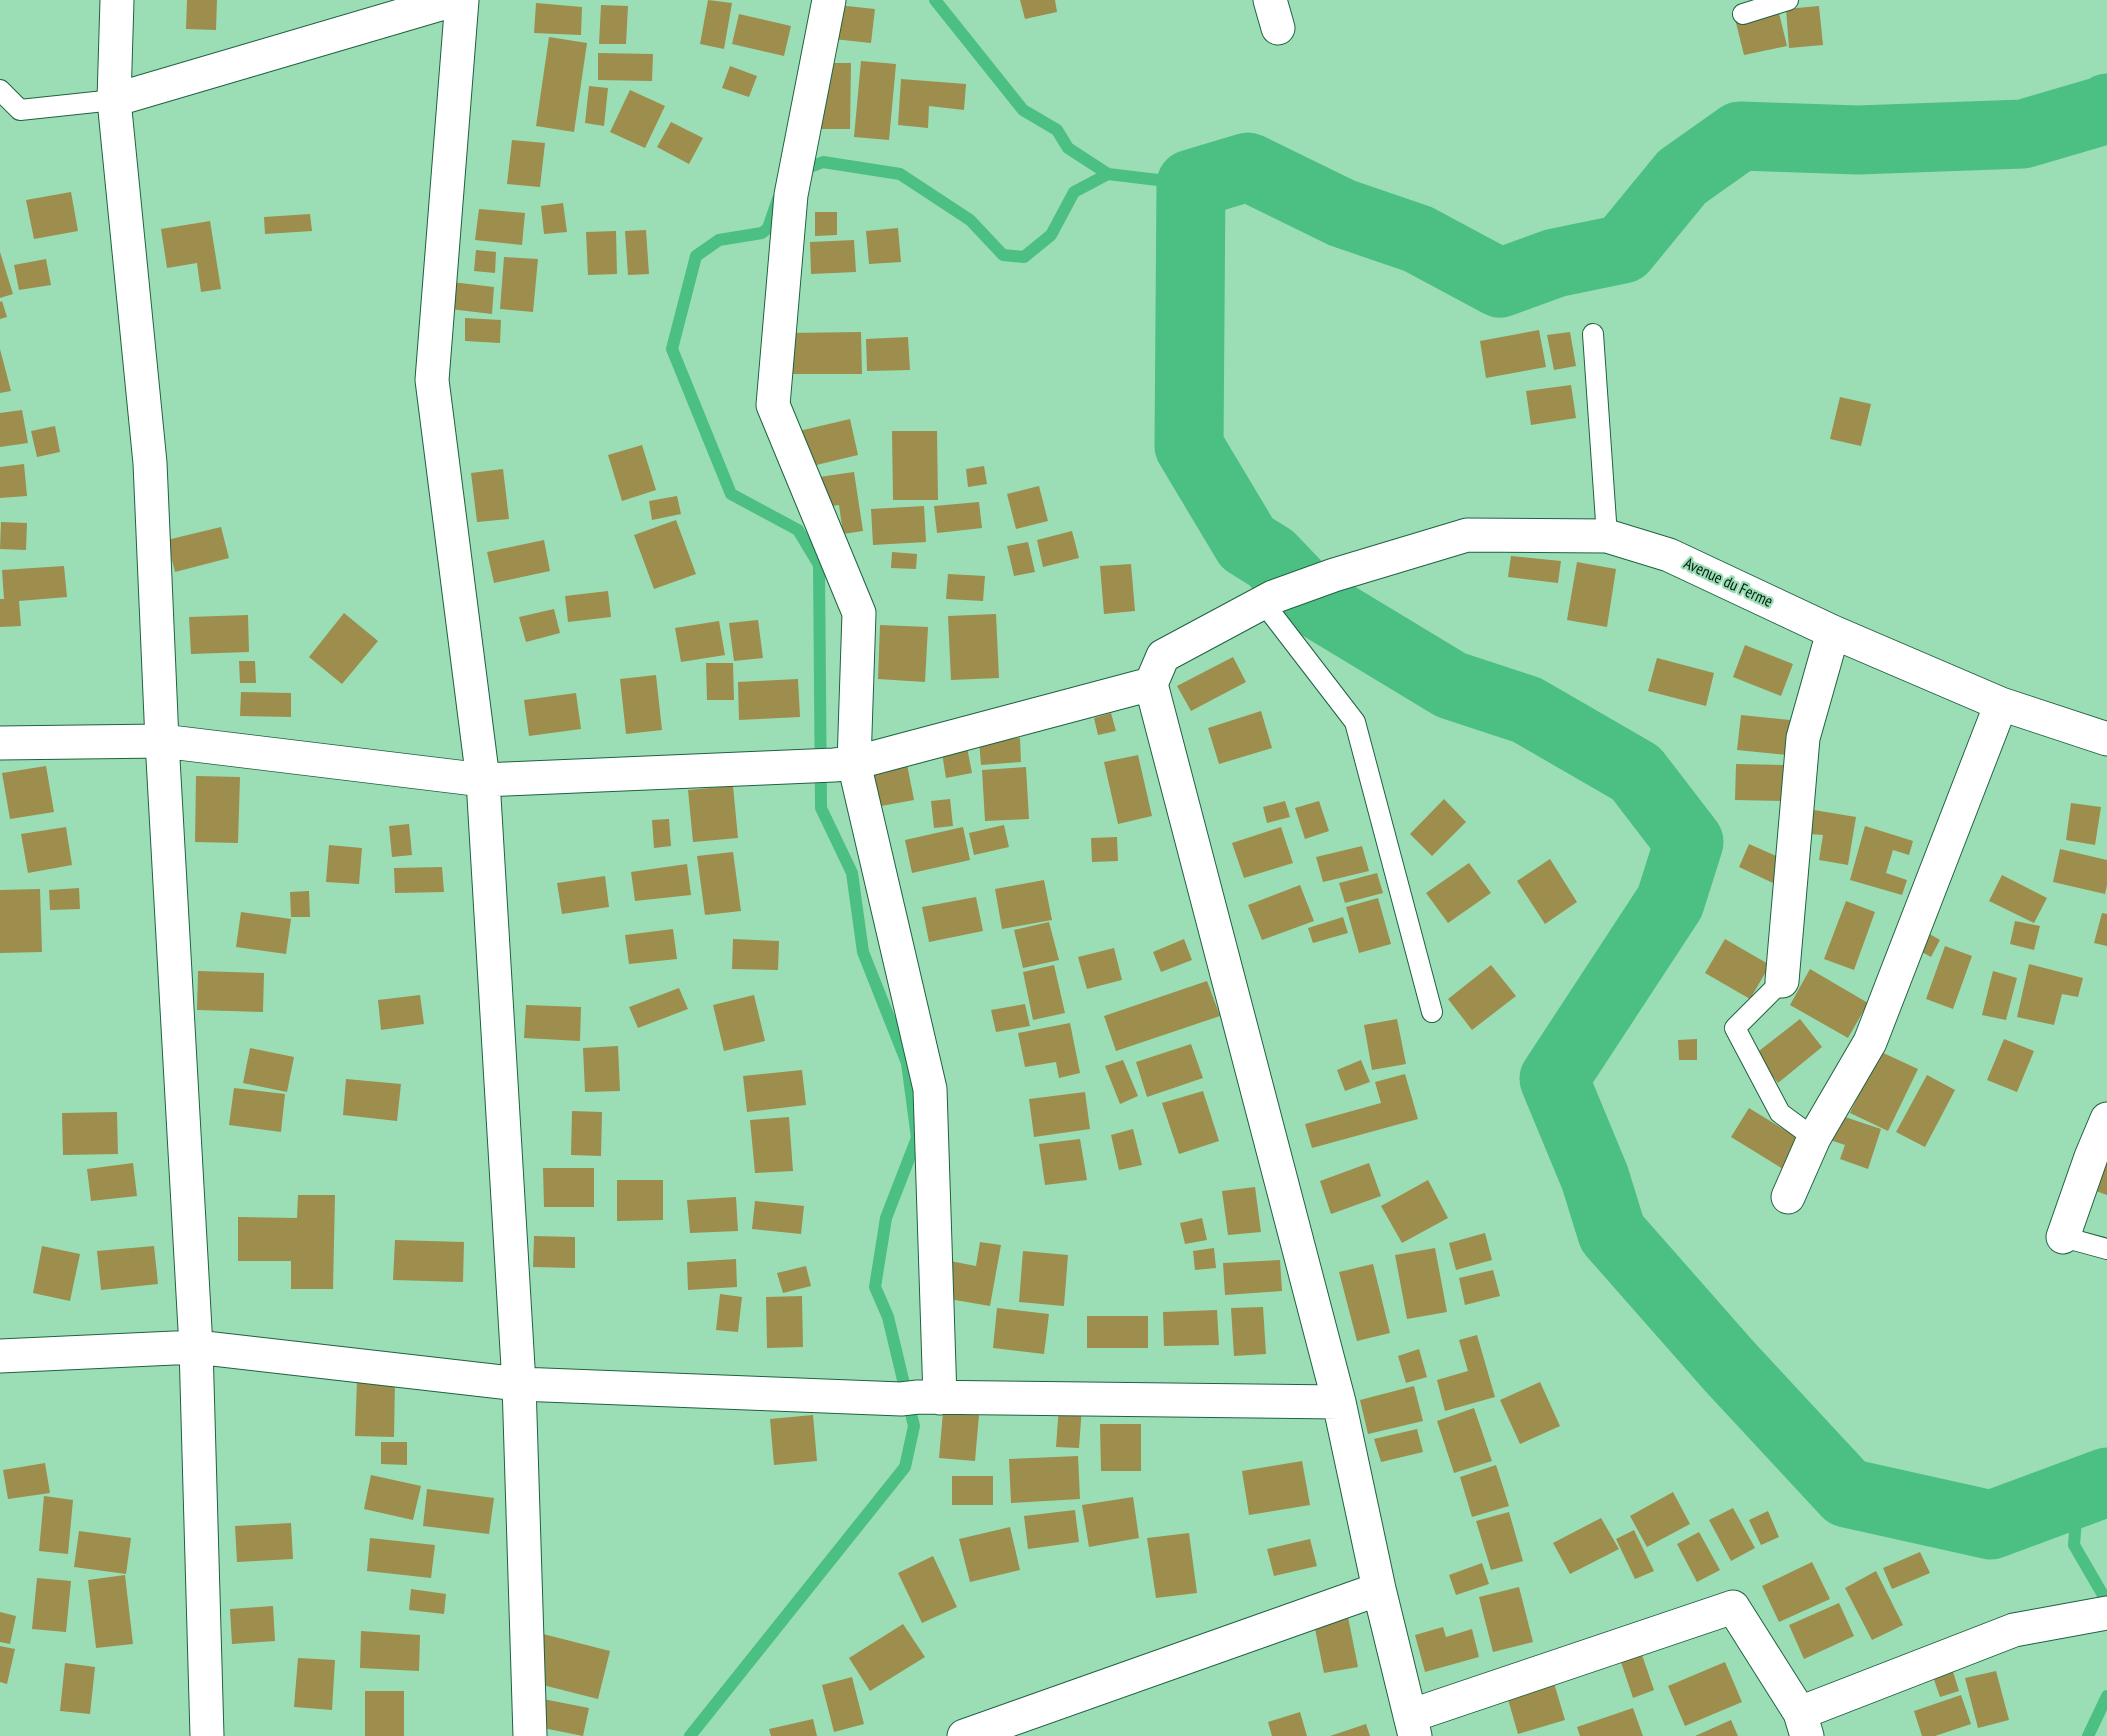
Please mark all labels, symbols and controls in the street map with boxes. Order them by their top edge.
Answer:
street label: Avenue du Ferme [1681,554,1775,612]

